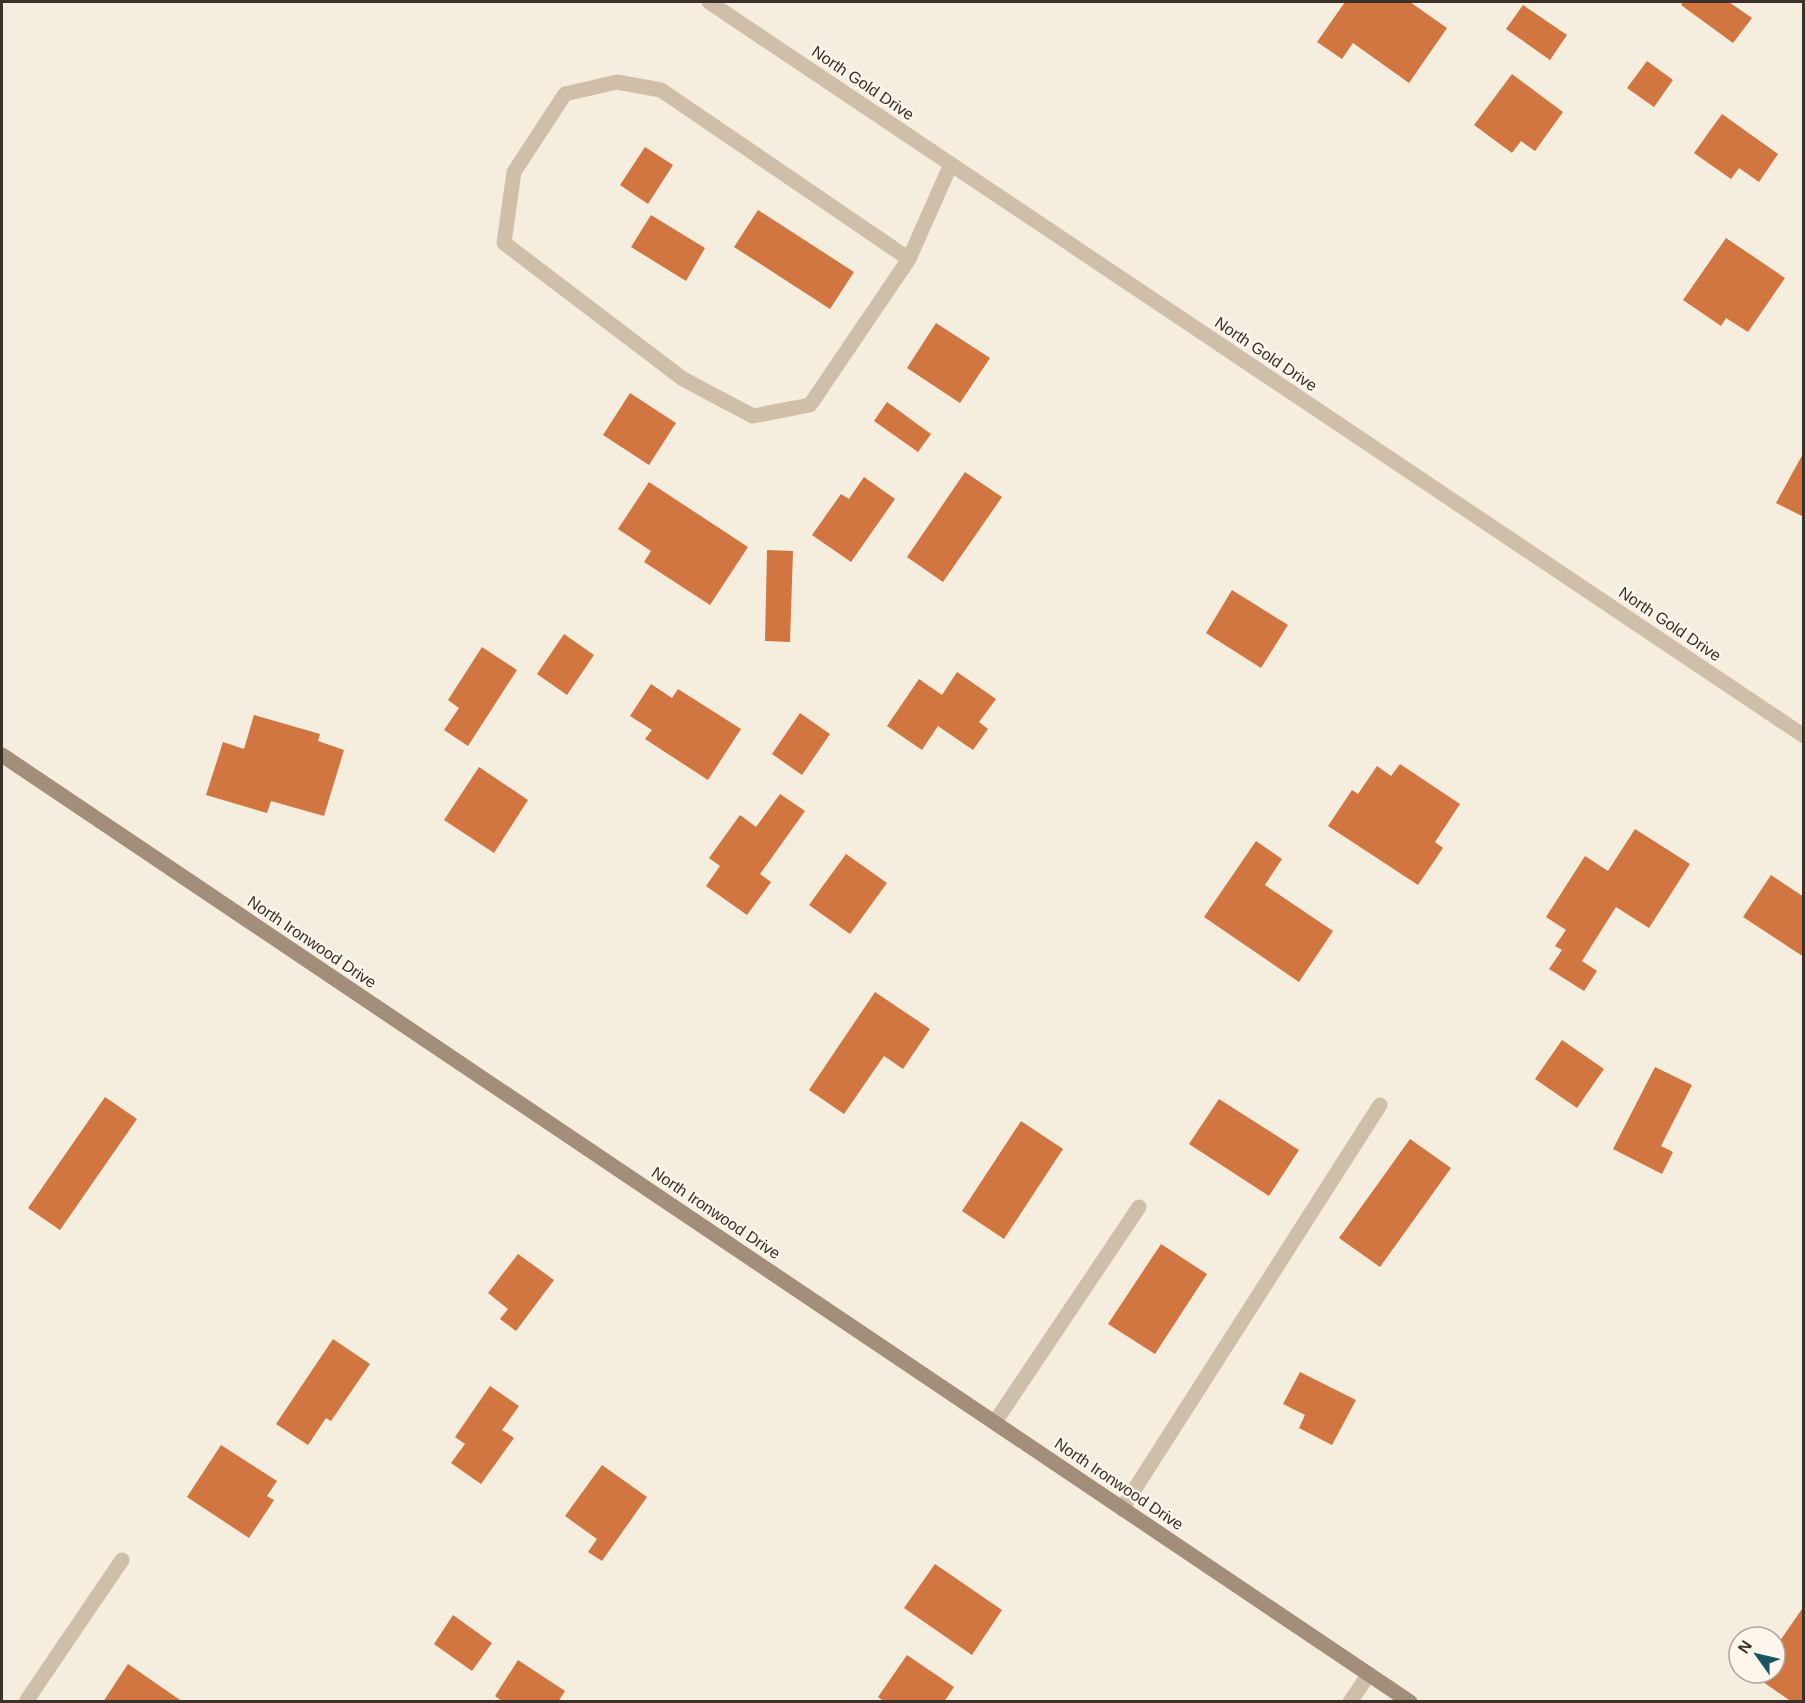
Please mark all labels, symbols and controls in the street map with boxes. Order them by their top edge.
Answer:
street label: North Gold Drive [809,43,917,123]
street label: North Gold Drive [1212,314,1320,394]
street label: North Gold Drive [1616,584,1724,664]
street label: North Ironwood Drive [245,893,380,991]
street label: North Ironwood Drive [649,1164,784,1262]
street label: North Ironwood Drive [1052,1435,1187,1533]
north arrow [1727,1625,1787,1685]
text: N [1735,1637,1755,1656]

